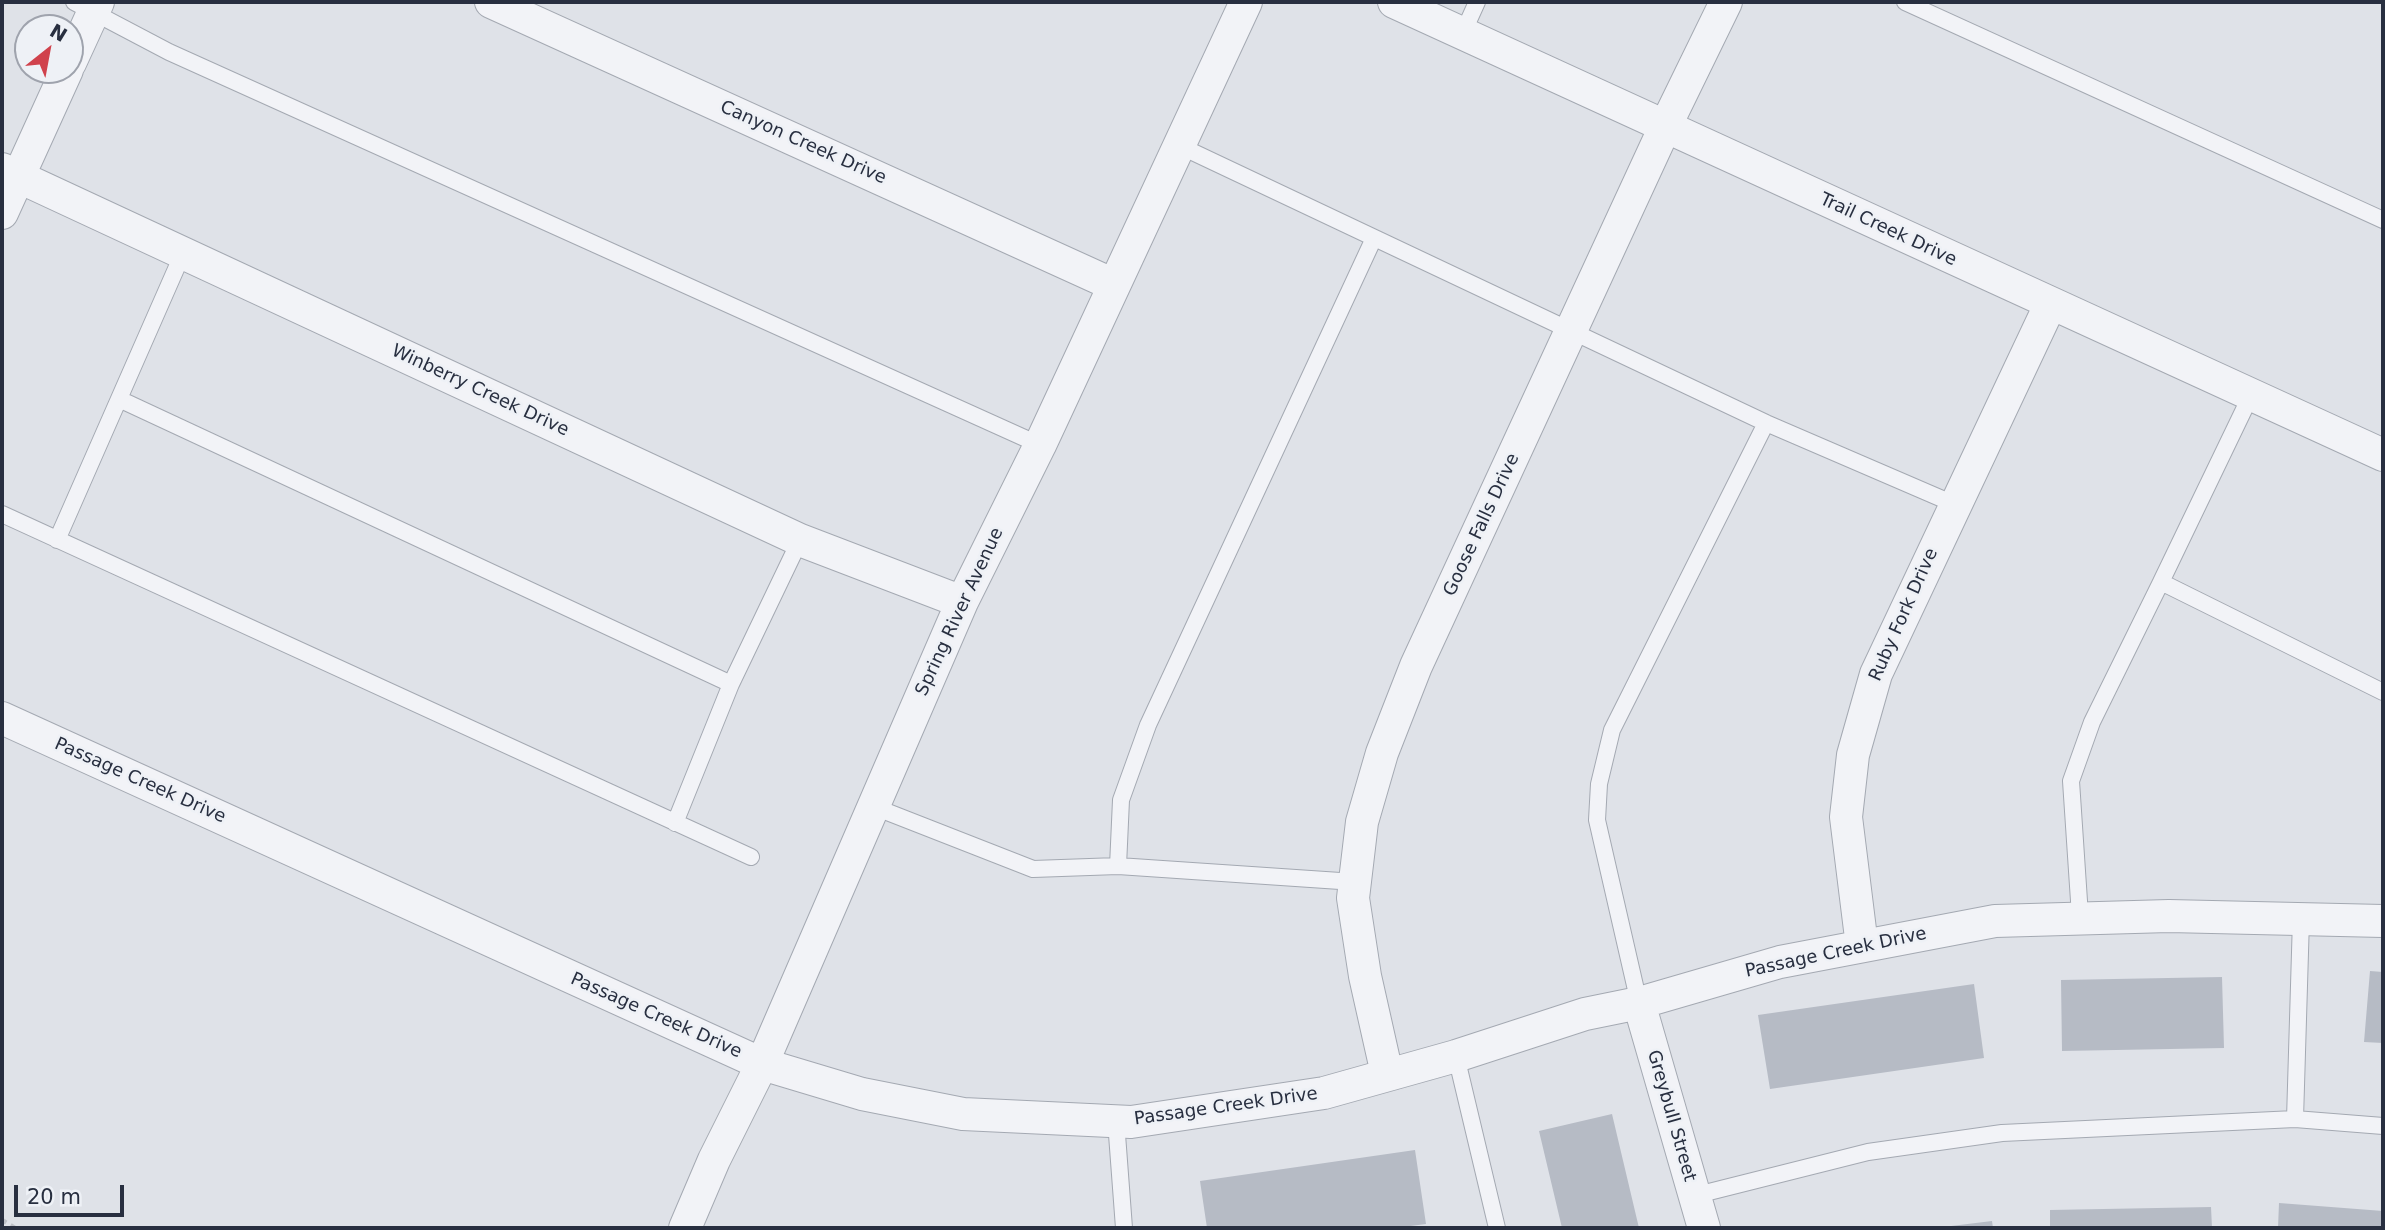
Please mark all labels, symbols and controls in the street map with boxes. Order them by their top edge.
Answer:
north arrow [14,14,84,84]
text: N [46,19,71,46]
street label: Canyon Creek Drive [717,97,889,189]
street label: Trail Creek Drive [1816,189,1960,271]
street label: Winberry Creek Drive [388,340,572,442]
street label: Goose Falls Drive [1439,450,1525,600]
street label: Spring River Avenue [912,524,1008,700]
street label: Ruby Fork Drive [1865,545,1943,685]
street label: Passage Creek Drive [51,734,229,828]
street label: Passage Creek Drive [1743,923,1929,983]
street label: Passage Creek Drive [567,969,745,1063]
street label: Greybull Street [1642,1048,1700,1184]
street label: Passage Creek Drive [1133,1083,1319,1131]
scale bar [18,1170,128,1214]
text: 20 m [27,1185,81,1209]

